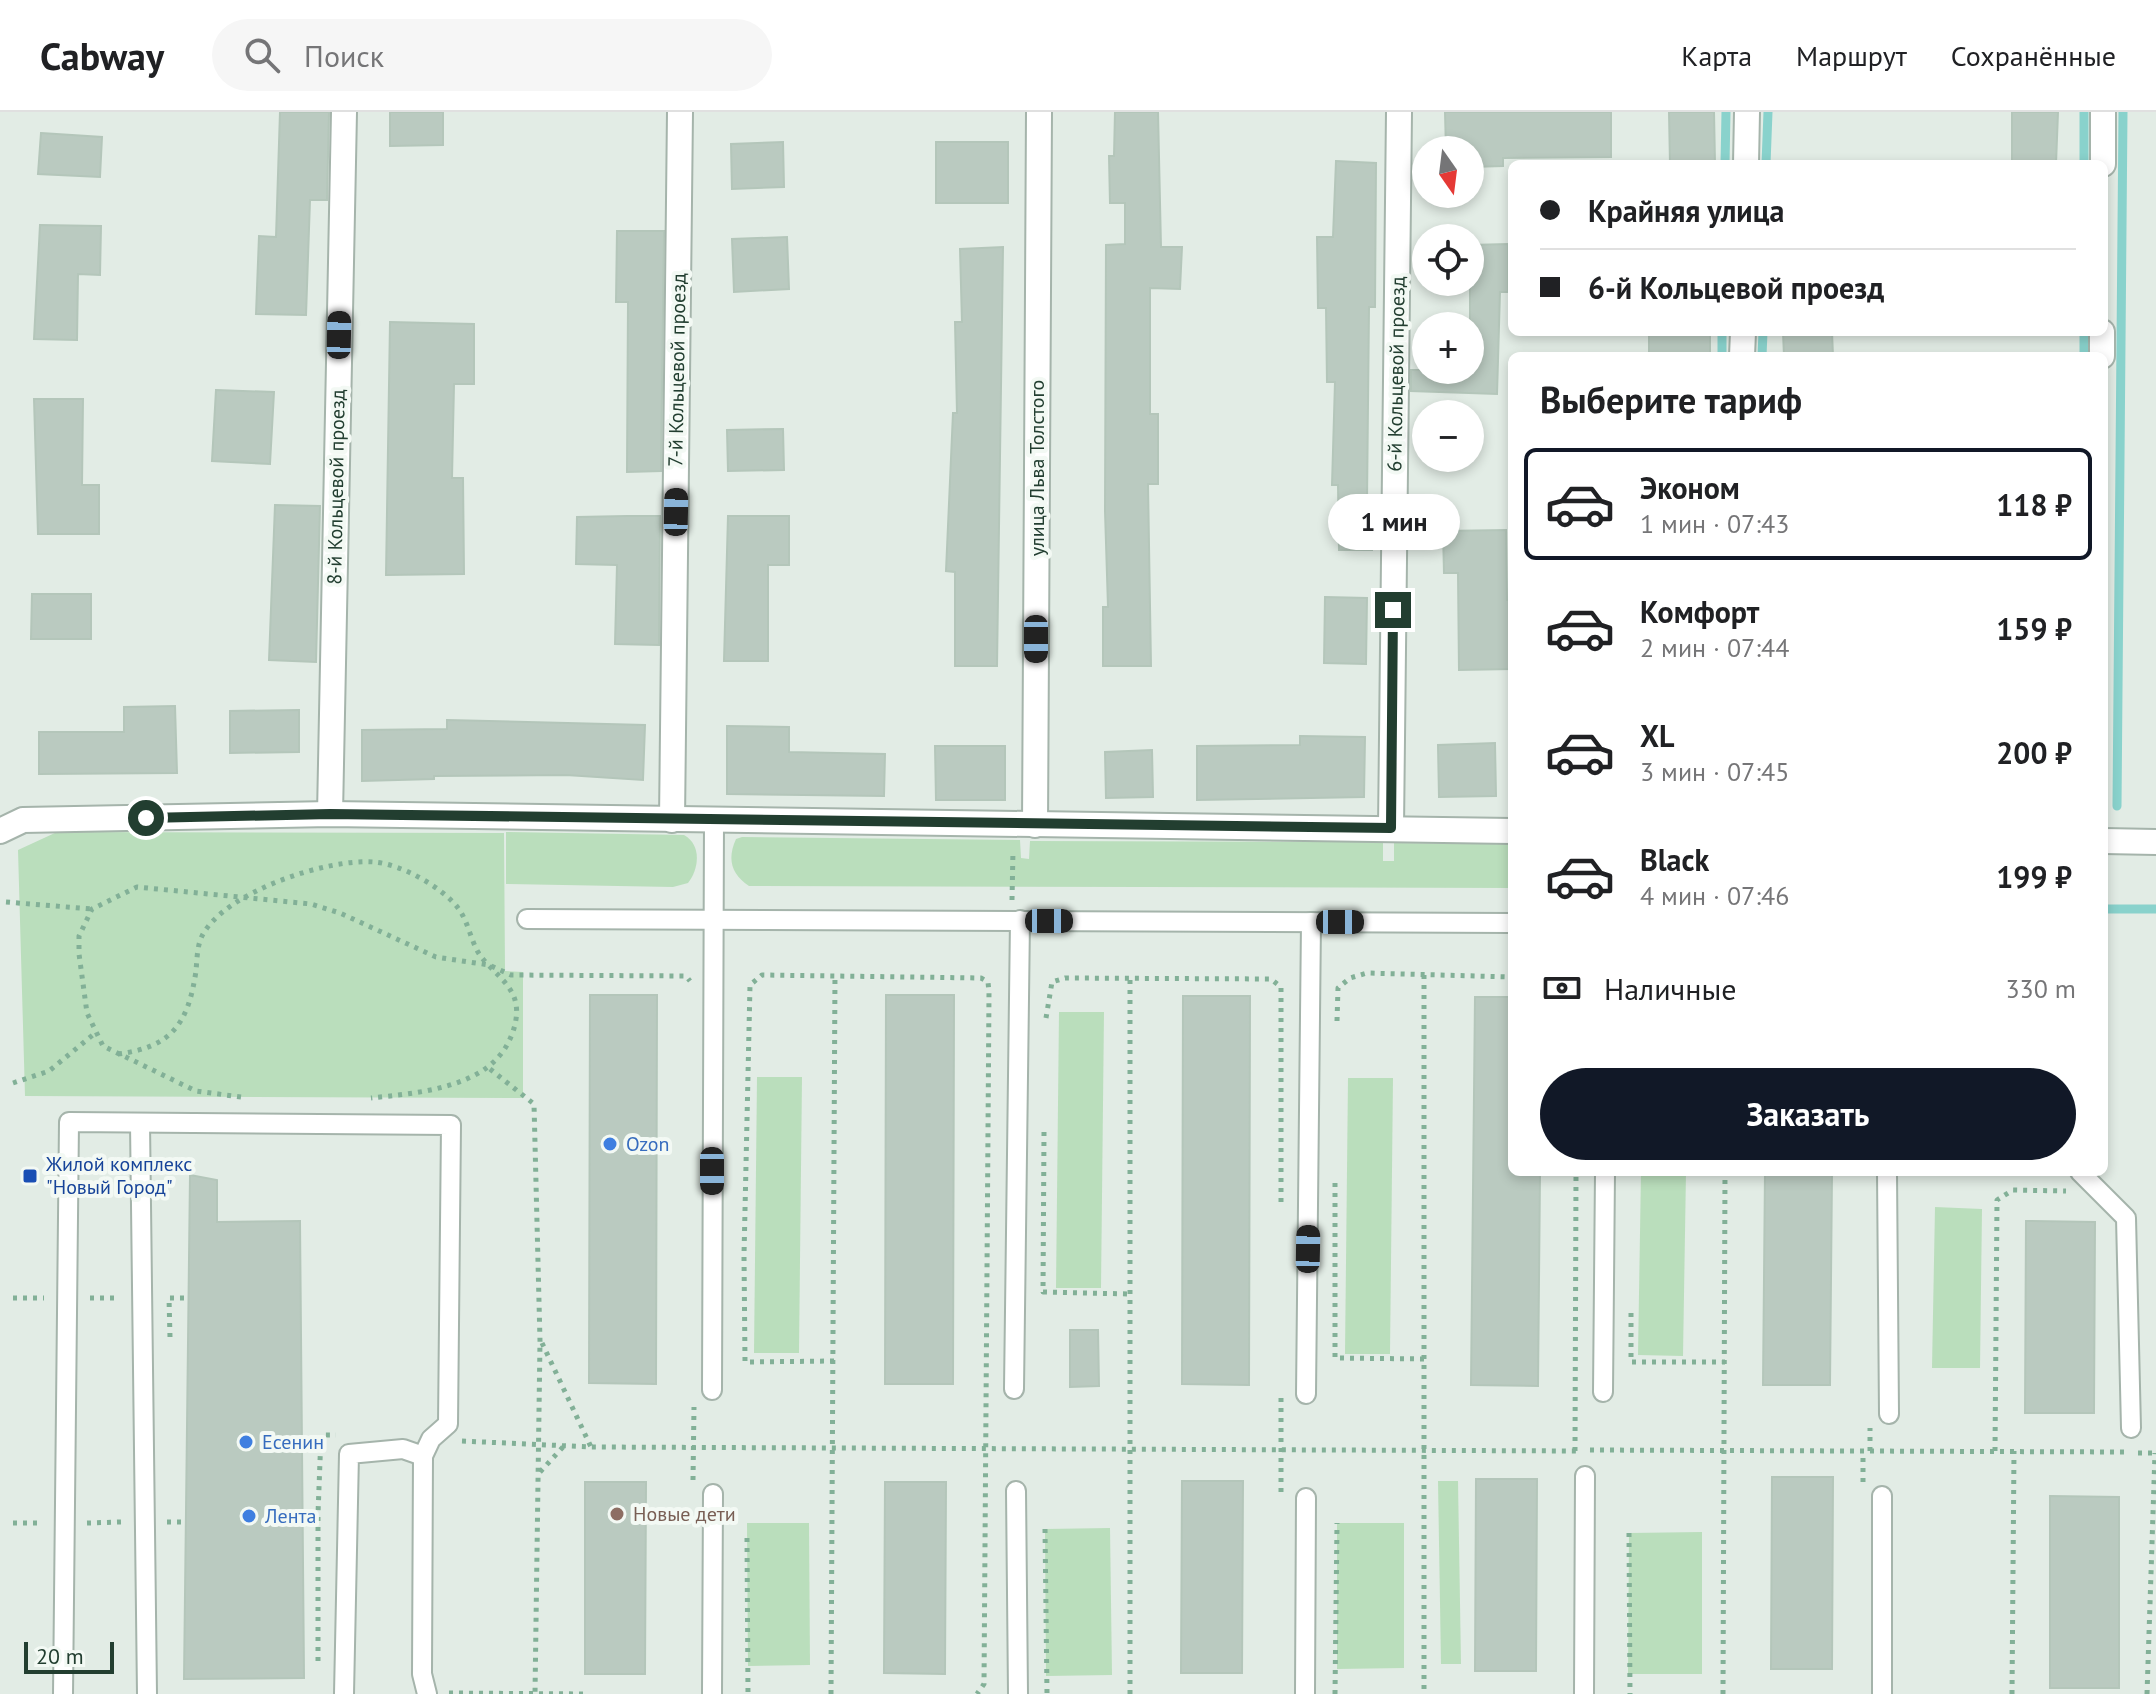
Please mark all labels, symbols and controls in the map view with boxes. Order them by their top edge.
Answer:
search box [212,19,772,91]
text: Cabway [40,31,164,80]
icon: search [240,33,284,77]
text: Поиск [304,36,384,75]
text: Карта [1681,37,1752,74]
text: Маршрут [1796,37,1907,74]
text: Сохранённые [1951,37,2116,74]
north arrow [1412,136,1484,208]
map controls [1412,136,1484,472]
text: Крайняя улица [1588,191,1784,230]
button: locate [1412,224,1484,296]
text: 6-й Кольцевой проезд [1588,268,1884,307]
street label: 7-й Кольцевой проезд [662,273,692,467]
street label: 6-й Кольцевой проезд [1381,276,1411,472]
car [327,311,351,359]
button: + [1412,312,1484,384]
text: Выберите тариф [1540,376,1802,423]
street label: улица Льва Толстого [1024,380,1050,556]
street label: 8-й Кольцевой проезд [321,389,351,585]
button: − [1412,400,1484,472]
icon: car [1544,468,1616,540]
text: Эконом [1640,468,1740,507]
text: 118 ₽ [1996,485,2072,524]
car [664,488,688,536]
callout: 1 мин [1327,494,1459,550]
text: 1 мин [1361,505,1427,538]
text: 1 мин · 07:43 [1640,507,1789,540]
route end [1375,592,1411,628]
icon: car [1544,592,1616,664]
text: Комфорт [1640,592,1759,631]
text: 159 ₽ [1996,609,2072,648]
car [1024,615,1048,663]
text: 2 мин · 07:44 [1640,631,1789,664]
icon: car [1544,716,1616,788]
text: XL [1640,716,1674,755]
text: 200 ₽ [1996,733,2072,772]
text: 3 мин · 07:45 [1640,755,1789,788]
route start [128,800,164,836]
icon: car [1544,840,1616,912]
text: Black [1640,840,1709,879]
text: 199 ₽ [1996,857,2072,896]
text: 4 мин · 07:46 [1640,879,1789,912]
car [1025,909,1073,933]
car [1316,910,1364,934]
icon: cash [1540,966,1584,1010]
text: Наличные [1604,969,1736,1008]
text: 330 m [2005,972,2076,1005]
button: Заказать [1540,1068,2076,1160]
place label: Ozon [626,1131,670,1157]
marker: Ozon [601,1135,619,1153]
car [700,1147,724,1195]
place label: Жилой комплекс "Новый Город" [45,1151,192,1200]
marker: Жилой комплекс "Новый Город" [21,1167,39,1185]
car [1296,1225,1320,1273]
place label: Есенин [262,1429,324,1455]
marker: Есенин [237,1433,255,1451]
place label: Новые дети [633,1501,736,1527]
place label: Лента [264,1503,316,1529]
marker: Новые дети [608,1505,626,1523]
marker: Лента [240,1507,258,1525]
scale bar [24,1638,114,1674]
text: 20 m [36,1642,84,1670]

